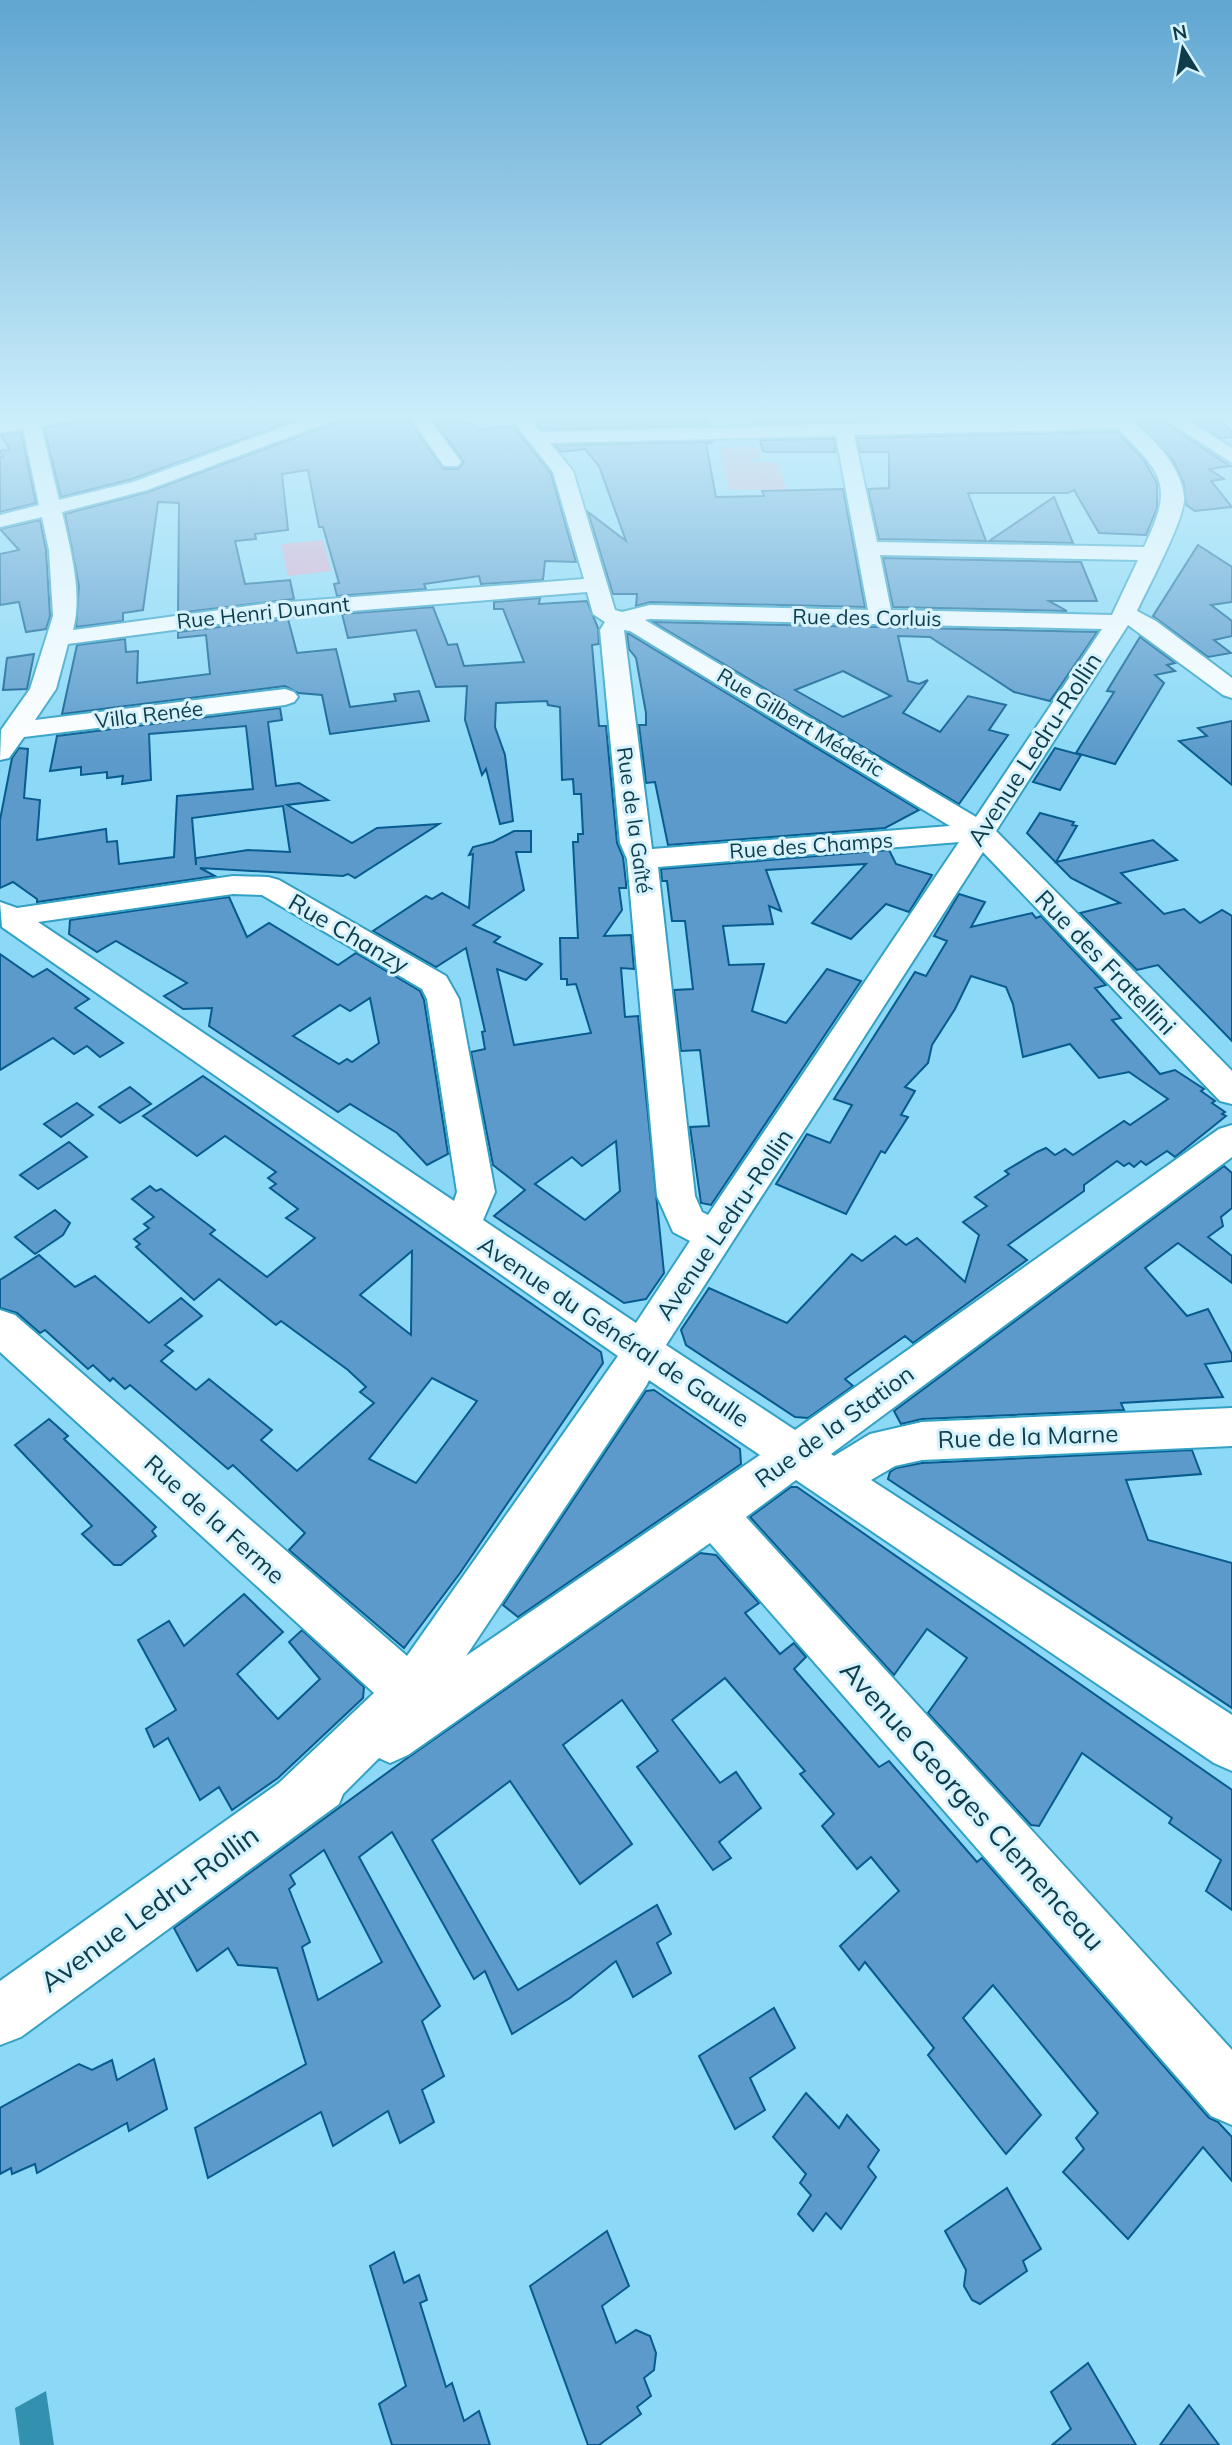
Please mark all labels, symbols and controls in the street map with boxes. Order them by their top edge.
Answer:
north arrow [1148,14,1218,84]
text: N [1170,19,1189,45]
street label: Rue Henri Dunant [175,590,351,634]
street label: Rue des Corluis [792,603,942,631]
street label: Avenue Ledru-Rollin [960,647,1108,851]
street label: Rue Gilbert Médéric [713,662,889,782]
street label: Villa Renée [94,694,204,734]
street label: Rue de la Gaîté [612,745,658,895]
street label: Rue des Champs [728,826,894,864]
street label: Rue des Fratellini [1029,883,1183,1041]
street label: Rue Chanzy [284,887,415,980]
street label: Avenue Ledru-Rollin [649,1123,799,1325]
street label: Avenue du Général de Gaulle [473,1229,755,1433]
street label: Rue de la Station [749,1358,919,1494]
street label: Rue de la Marne [937,1418,1119,1454]
street label: Rue de la Ferme [139,1448,291,1590]
street label: Avenue Georges Clemenceau [833,1653,1113,1957]
street label: Avenue Ledru-Rollin [33,1817,265,1999]

